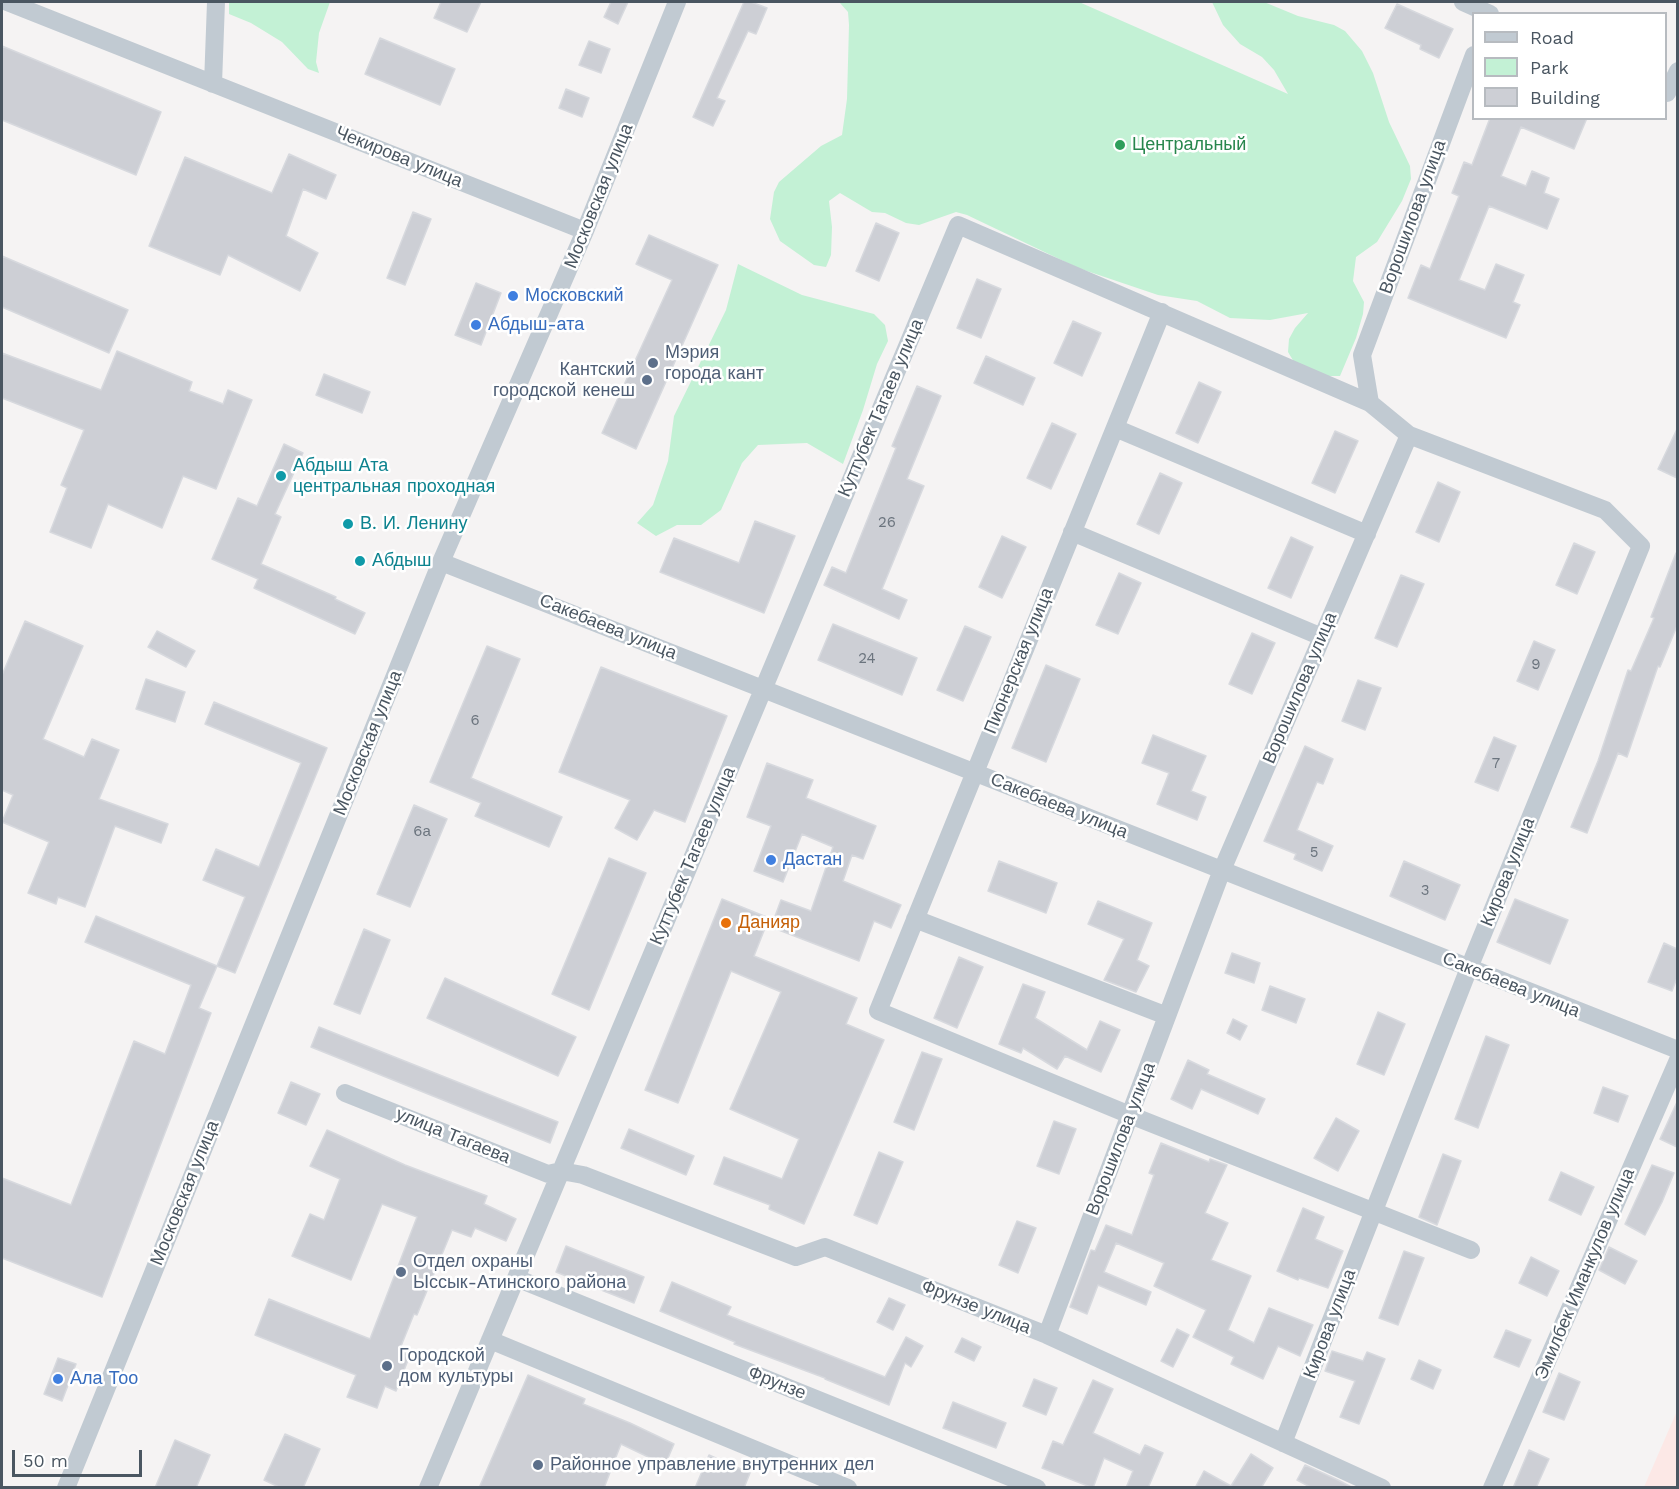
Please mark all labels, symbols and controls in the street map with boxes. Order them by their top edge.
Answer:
legend [1472,12,1667,120]
text: Road [1530,27,1574,48]
text: Park [1530,57,1569,78]
text: Building [1530,87,1600,108]
street label: Московская улица [560,120,638,272]
street label: Чекирова улица [332,122,466,192]
place label: Центральный [1132,134,1246,156]
street label: Ворошилова улица [1375,137,1451,297]
marker: Центральный [1113,138,1127,152]
place label: Московский [525,285,624,307]
marker: Московский [506,289,520,303]
place label: Абдыш-ата [488,314,584,336]
street label: Куттубек Тагаев улица [834,316,928,500]
marker: Абдыш-ата [469,318,483,332]
place label: Мэрия города кант [665,342,764,385]
marker: Мэрия города кант [646,356,660,370]
place label: Кантский городской кенеш [493,359,635,401]
marker: Кантский городской кенеш [640,373,654,387]
place label: Абдыш Ата центральная проходная [293,455,495,498]
marker: Абдыш Ата центральная проходная [274,469,288,483]
place label: В. И. Ленину [360,513,468,535]
house number: 26 [878,514,896,532]
marker: В. И. Ленину [341,517,355,531]
place label: Абдыш [372,550,431,572]
marker: Абдыш [353,554,367,568]
street label: Пионерская улица [980,585,1058,737]
street label: Сакебаева улица [536,590,680,664]
street label: Ворошилова улица [1258,609,1342,767]
house number: 24 [858,650,876,668]
house number: 9 [1531,656,1541,674]
street label: Московская улица [329,667,407,819]
house number: 6 [470,712,480,730]
house number: 7 [1492,755,1500,773]
street label: Куттубек Тагаев улица [646,764,740,948]
street label: Сакебаева улица [987,769,1131,843]
street label: Кирова улица [1476,814,1540,930]
house number: 6а [413,823,431,841]
house number: 5 [1310,844,1318,862]
place label: Дастан [783,849,842,871]
marker: Дастан [764,853,778,867]
house number: 3 [1421,882,1429,900]
place label: Данияр [738,912,800,934]
marker: Данияр [719,916,733,930]
street label: Сакебаева улица [1439,948,1583,1022]
street label: Ворошилова улица [1082,1059,1160,1219]
street label: улица Тагаева [393,1103,513,1169]
street label: Московская улица [146,1117,224,1269]
street label: Эмилбек Иманкулов улица [1531,1165,1639,1383]
place label: Отдел охраны Ыссык-Атинского района [413,1251,626,1294]
marker: Отдел охраны Ыссык-Атинского района [394,1265,408,1279]
street label: Кирова улица [1299,1266,1361,1382]
street label: Фрунзе улица [918,1275,1034,1339]
place label: Городской дом культуры [399,1345,513,1388]
marker: Городской дом культуры [380,1359,394,1373]
street label: Фрунзе [745,1362,809,1404]
place label: Ала Тоо [70,1368,138,1390]
marker: Ала Тоо [51,1372,65,1386]
scale bar [15,1438,146,1476]
text: 50 m [23,1450,68,1471]
place label: Районное управление внутренних дел [550,1454,874,1476]
marker: Районное управление внутренних дел [531,1458,545,1472]

